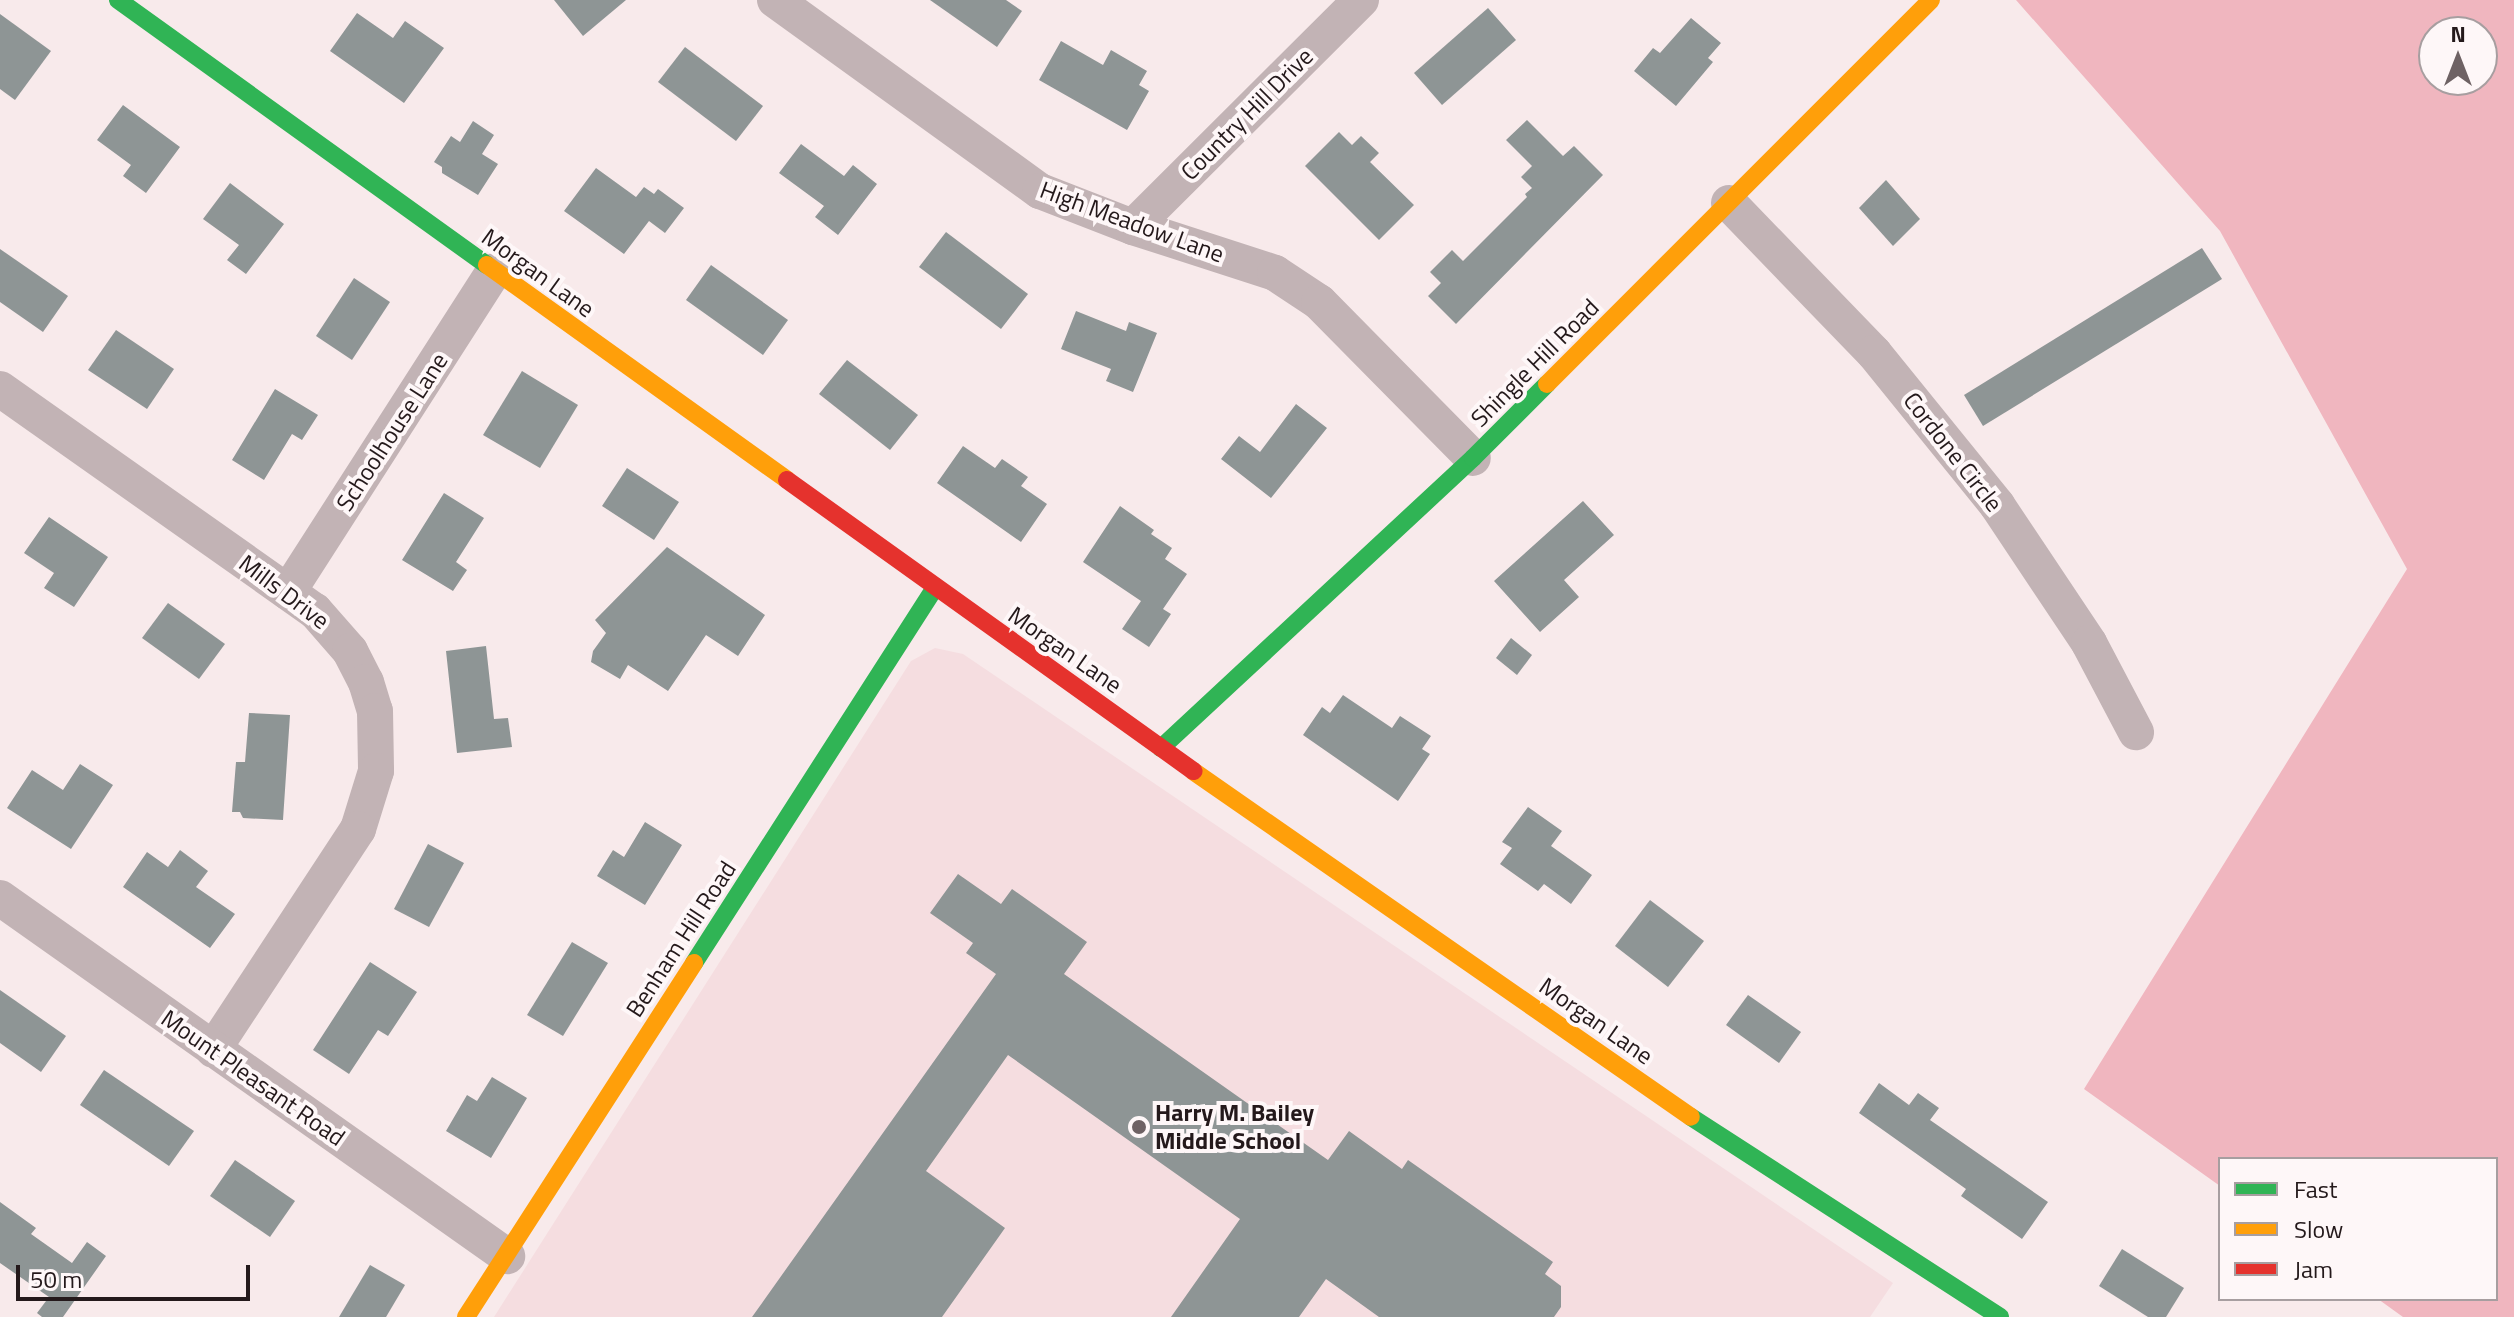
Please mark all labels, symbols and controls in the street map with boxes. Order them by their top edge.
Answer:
north arrow [2418,16,2498,96]
text: N [2450,17,2466,51]
street label: Country Hill Drive [1175,42,1319,186]
street label: High Meadow Lane [1036,175,1228,269]
street label: Morgan Lane [476,223,600,323]
street label: Shingle Hill Road [1465,293,1605,433]
street label: Schoolhouse Lane [330,348,454,516]
street label: Cordone Circle [1897,387,2009,517]
street label: Mills Drive [233,549,335,635]
street label: Morgan Lane [1003,600,1127,700]
street label: Benham Hill Road [620,856,742,1022]
street label: Morgan Lane [1534,971,1658,1071]
street label: Mount Pleasant Road [156,1004,350,1152]
place label: Harry M. Bailey Middle School [1155,1099,1314,1155]
marker: Harry M. Bailey Middle School [1130,1118,1148,1136]
legend [2218,1157,2498,1301]
text: Fast [2294,1171,2337,1207]
text: Slow [2294,1211,2343,1247]
scale bar [20,1249,254,1299]
text: Jam [2294,1251,2333,1287]
text: 50 m [30,1261,82,1297]

